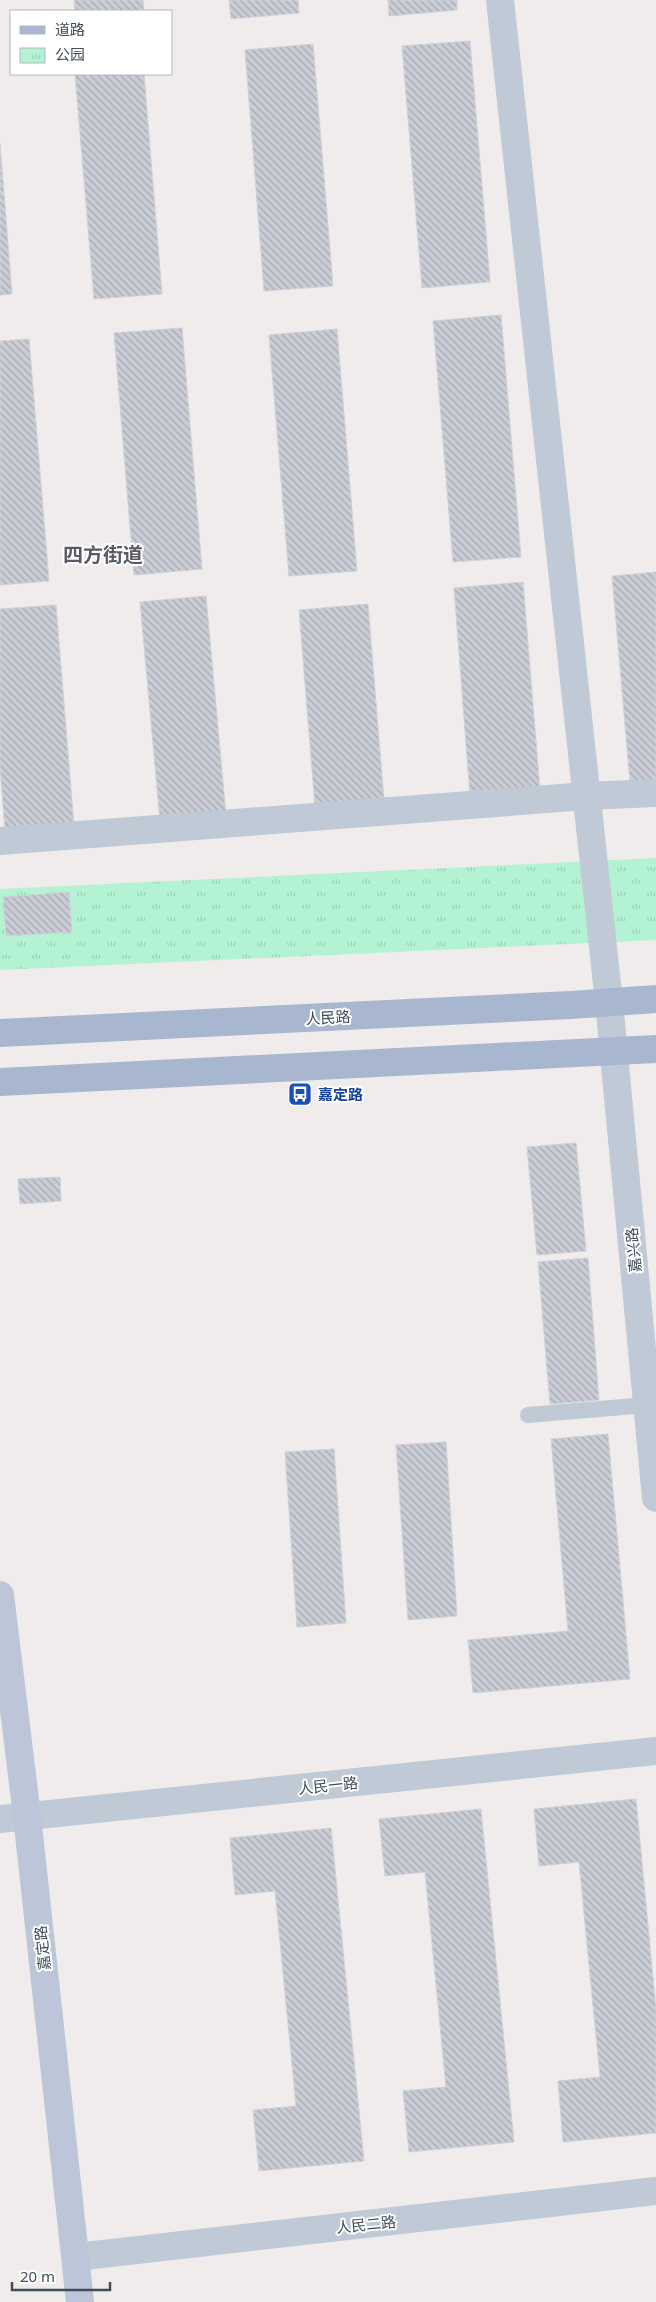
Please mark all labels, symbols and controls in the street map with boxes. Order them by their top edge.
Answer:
legend [10,10,172,75]
text: 道路 [55,19,85,39]
text: 公园 [55,44,85,64]
district label: 四方街道 [63,541,143,568]
street label: 人民路 [305,1006,351,1028]
bus stop icon: 嘉定路 [287,1081,313,1107]
place label: 嘉定路 [318,1084,363,1104]
street label: 嘉兴路 [621,1227,645,1273]
street label: 人民一路 [297,1772,359,1798]
street label: 嘉定路 [30,1925,54,1971]
street label: 人民二路 [335,2211,397,2237]
scale bar [12,2260,110,2292]
text: 20 m [20,2266,55,2286]

